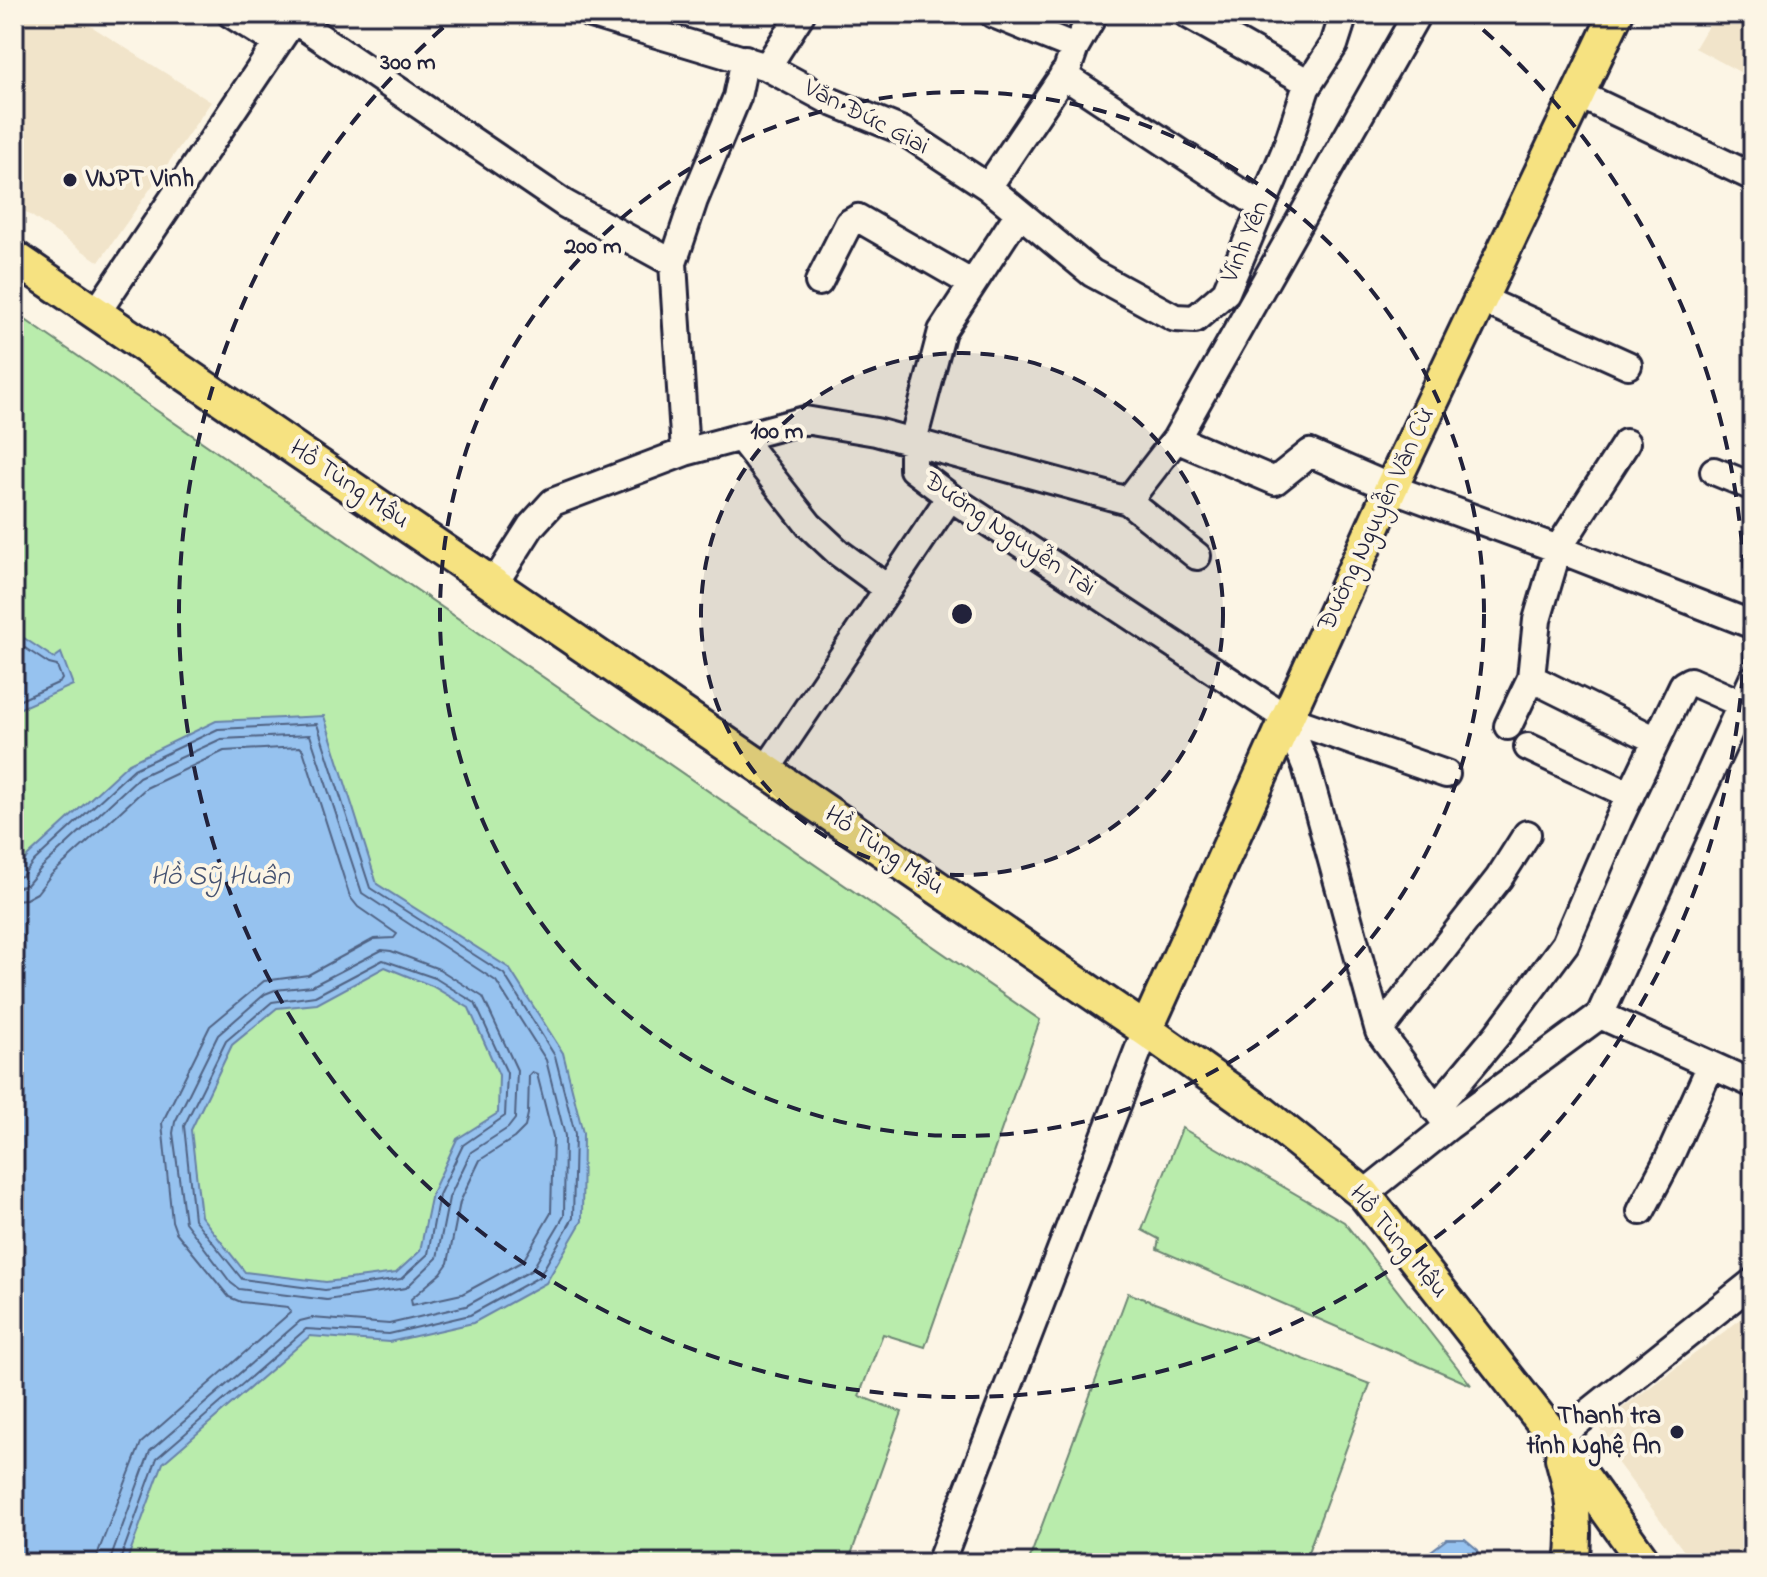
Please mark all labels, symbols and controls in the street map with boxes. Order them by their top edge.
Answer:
text: 300 m [379,46,436,81]
street label: Văn Đức Giai [796,70,935,166]
place label: VNPT Vinh [85,161,194,199]
marker: VNPT Vinh [61,171,79,189]
street label: Vĩnh Yên [1211,195,1280,290]
text: 200 m [563,230,622,265]
street label: Đường Nguyễn Văn Cừ [1308,402,1446,639]
text: 100 m [751,415,804,450]
street label: Hồ Tùng Mậu [281,431,417,539]
street label: Đường Nguyễn Tài [914,462,1103,607]
centre of rings [948,600,976,628]
street label: Hồ Tùng Mậu [816,797,952,905]
water label: Hồ Sỹ Huân [150,857,291,898]
street label: Hồ Tùng Mậu [1339,1177,1457,1307]
place label: Thanh tra tỉnh Nghệ An [1526,1398,1661,1467]
marker: Thanh tra tỉnh Nghệ An [1668,1423,1686,1441]

